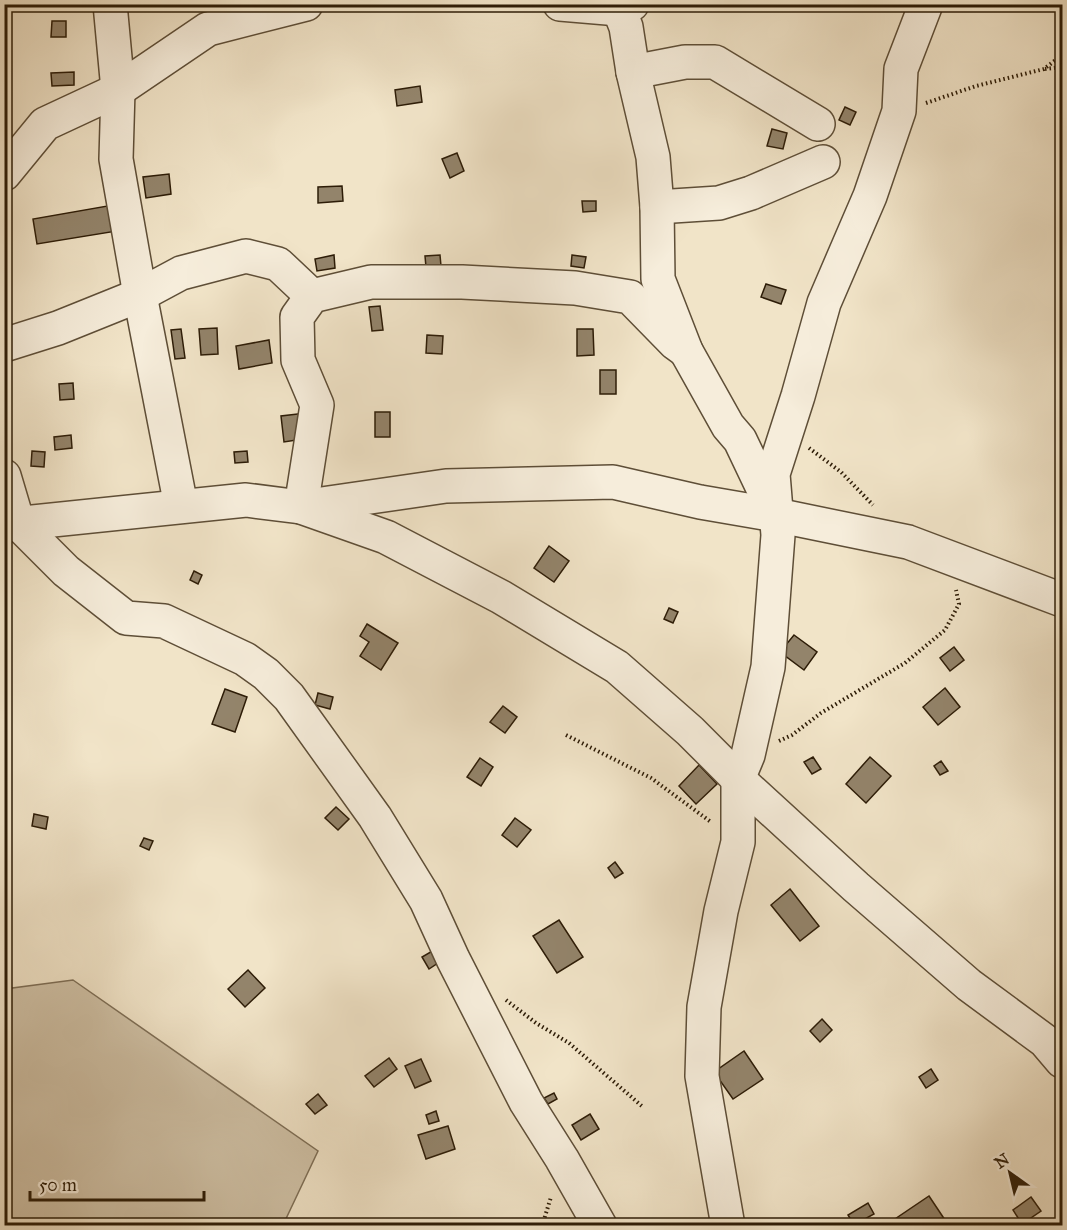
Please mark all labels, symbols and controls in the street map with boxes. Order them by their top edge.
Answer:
north arrow [980,1143,1040,1203]
text: N [991,1149,1013,1173]
scale bar [30,1164,204,1202]
text: 50 m [39,1174,77,1196]

